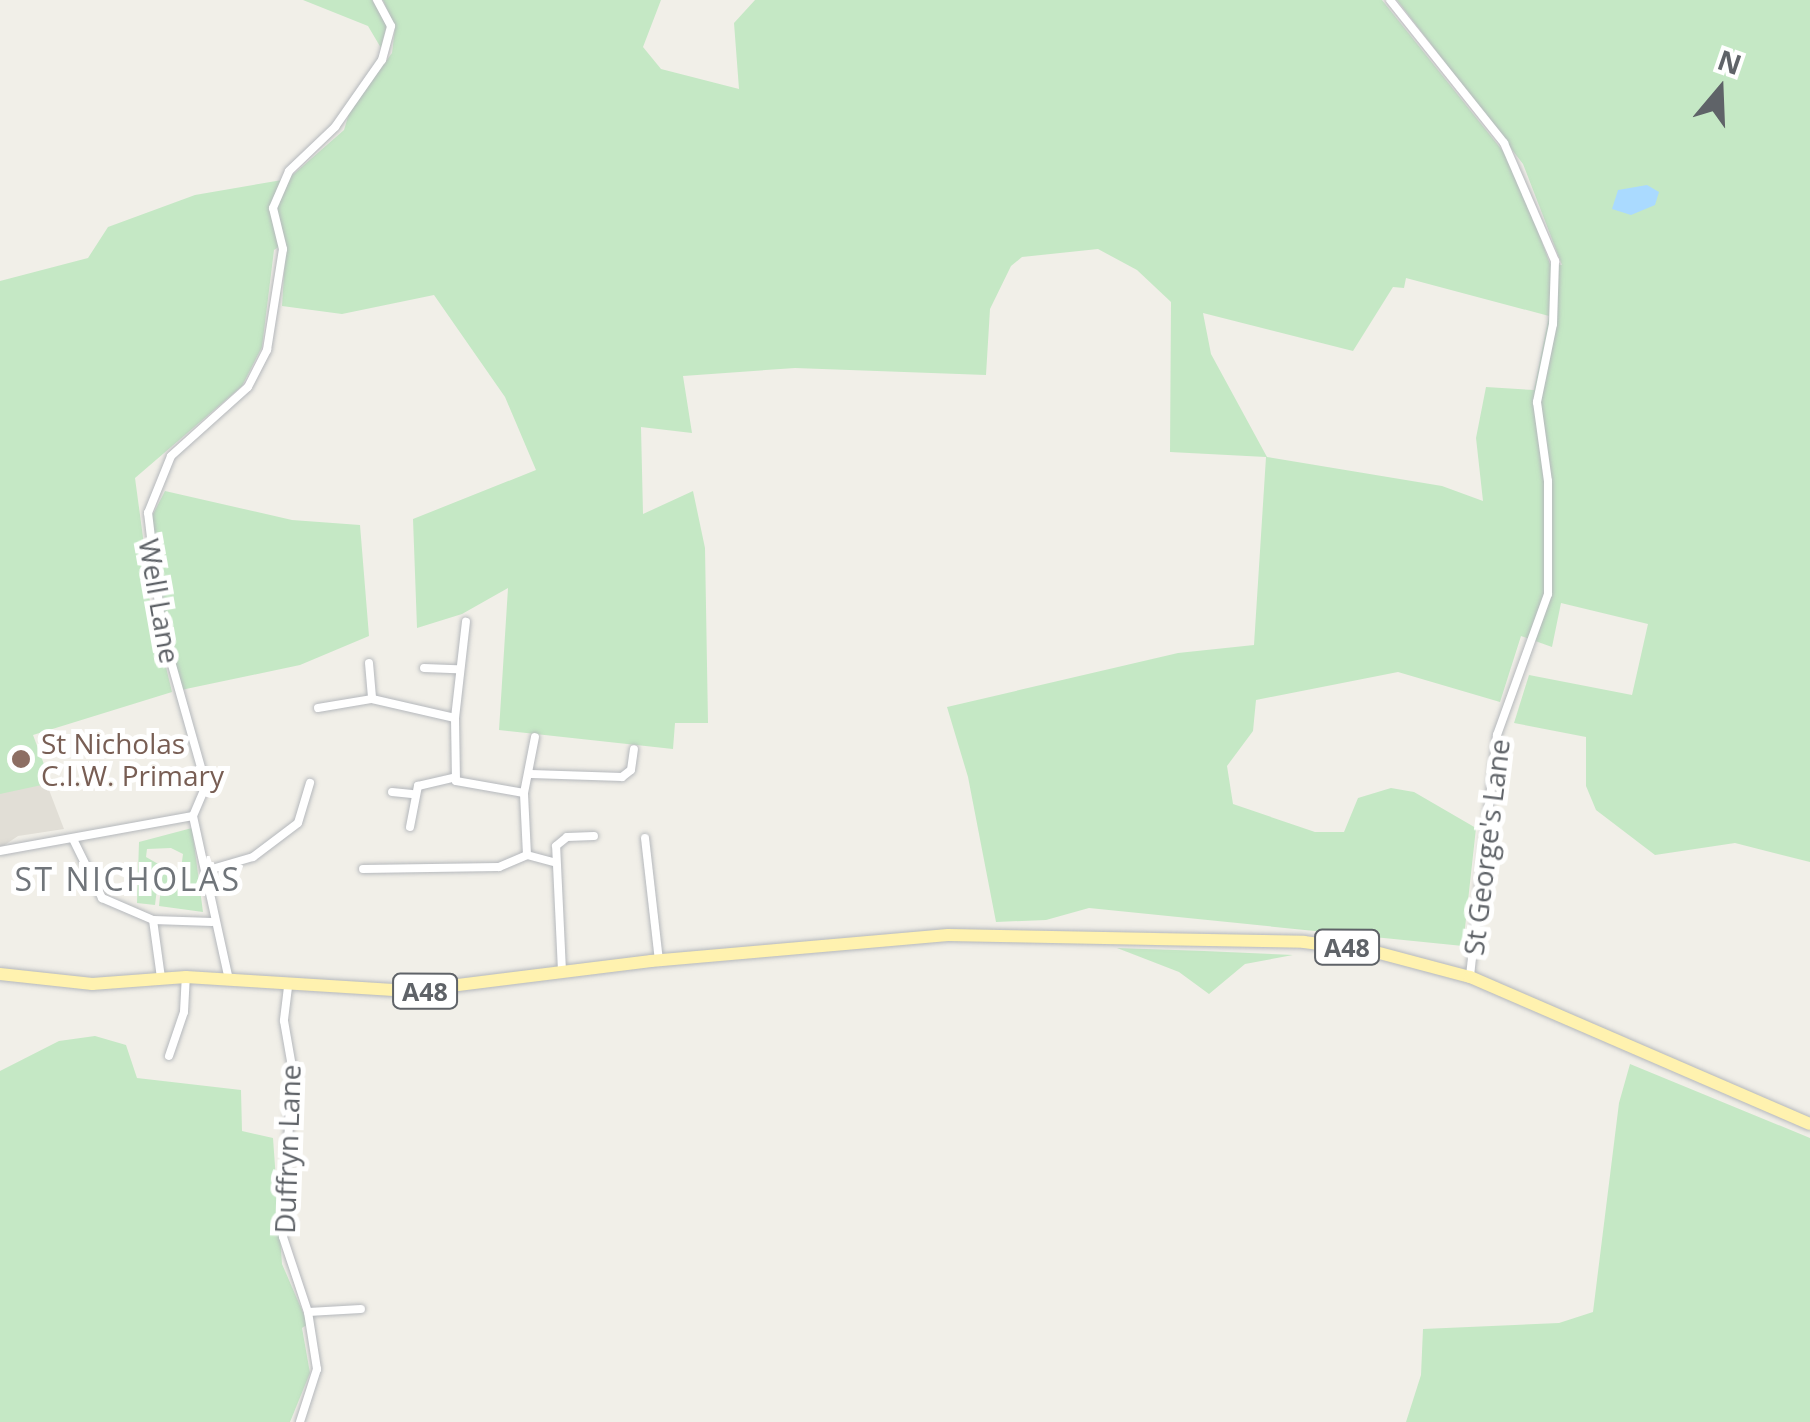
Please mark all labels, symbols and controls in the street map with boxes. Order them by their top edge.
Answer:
north arrow [1670,40,1770,140]
text: N [1713,40,1747,83]
street label: Well Lane [133,536,187,666]
place label: St Nicholas C.I.W. Primary [41,726,224,792]
street label: St George's Lane [1456,737,1516,957]
marker: St Nicholas C.I.W. Primary [10,748,32,770]
district label: ST NICHOLAS [14,860,242,898]
road number: A48 [1312,927,1382,967]
road number: A48 [390,971,460,1011]
street label: Duffryn Lane [267,1064,307,1234]

